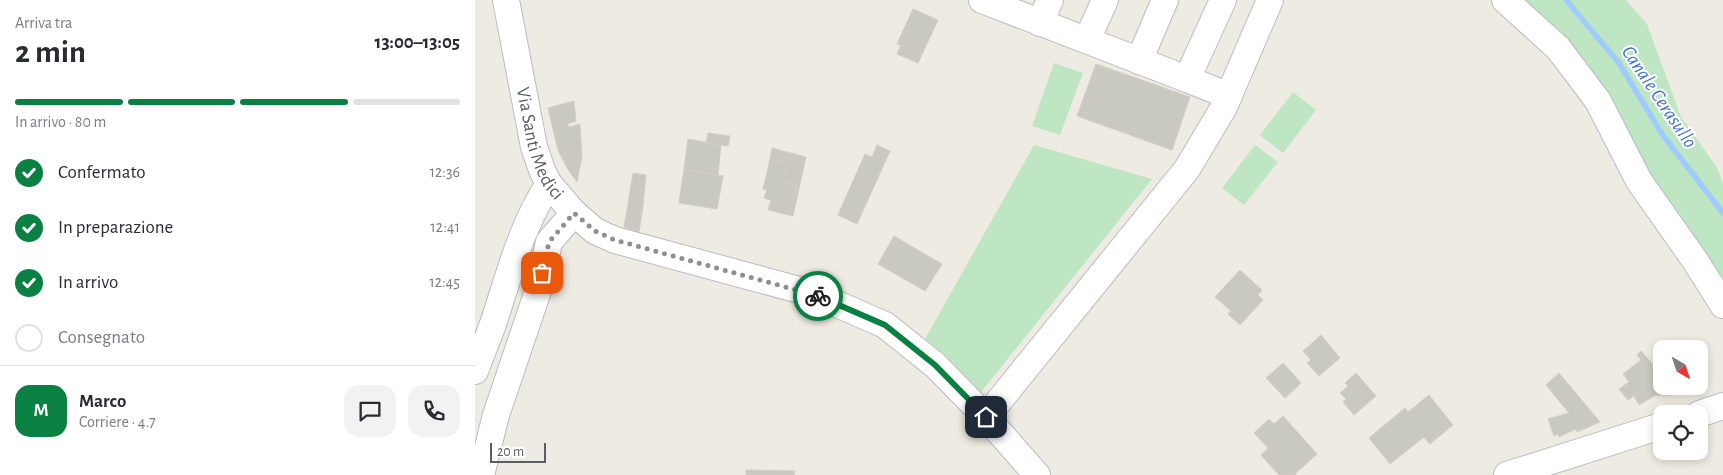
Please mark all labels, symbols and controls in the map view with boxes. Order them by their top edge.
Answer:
text: Arriva tra [15,15,72,31]
text: 13:00–13:05 [375,33,460,52]
text: 2 min [15,36,86,68]
water label: Canale Cerasullo [1618,42,1700,152]
street label: Via Santi Medici [513,86,567,203]
text: In arrivo · 80 m [15,114,106,130]
icon: check [15,159,43,187]
text: Confermato [58,163,146,182]
text: 12:36 [429,164,460,180]
icon: check [15,214,43,242]
text: In preparazione [58,218,173,237]
text: 12:41 [430,219,460,235]
pin [521,252,563,294]
icon: bag [528,259,556,287]
icon: check [15,269,43,297]
courier [793,271,843,321]
text: In arrivo [58,273,118,292]
text: 12:45 [429,274,460,290]
icon: bike [804,282,832,310]
text: Consegnato [58,328,145,347]
north arrow [1653,340,1707,395]
map controls [1653,340,1708,460]
button: chat [344,385,396,437]
button: phone [408,385,460,437]
text: Marco [79,392,126,411]
pin [965,396,1007,438]
text: M [33,401,49,420]
icon: home [972,403,1000,431]
button: locate [1653,405,1708,460]
text: Corriere · 4.7 [79,414,156,430]
scale bar [490,440,546,463]
text: 20 m [497,445,524,459]

